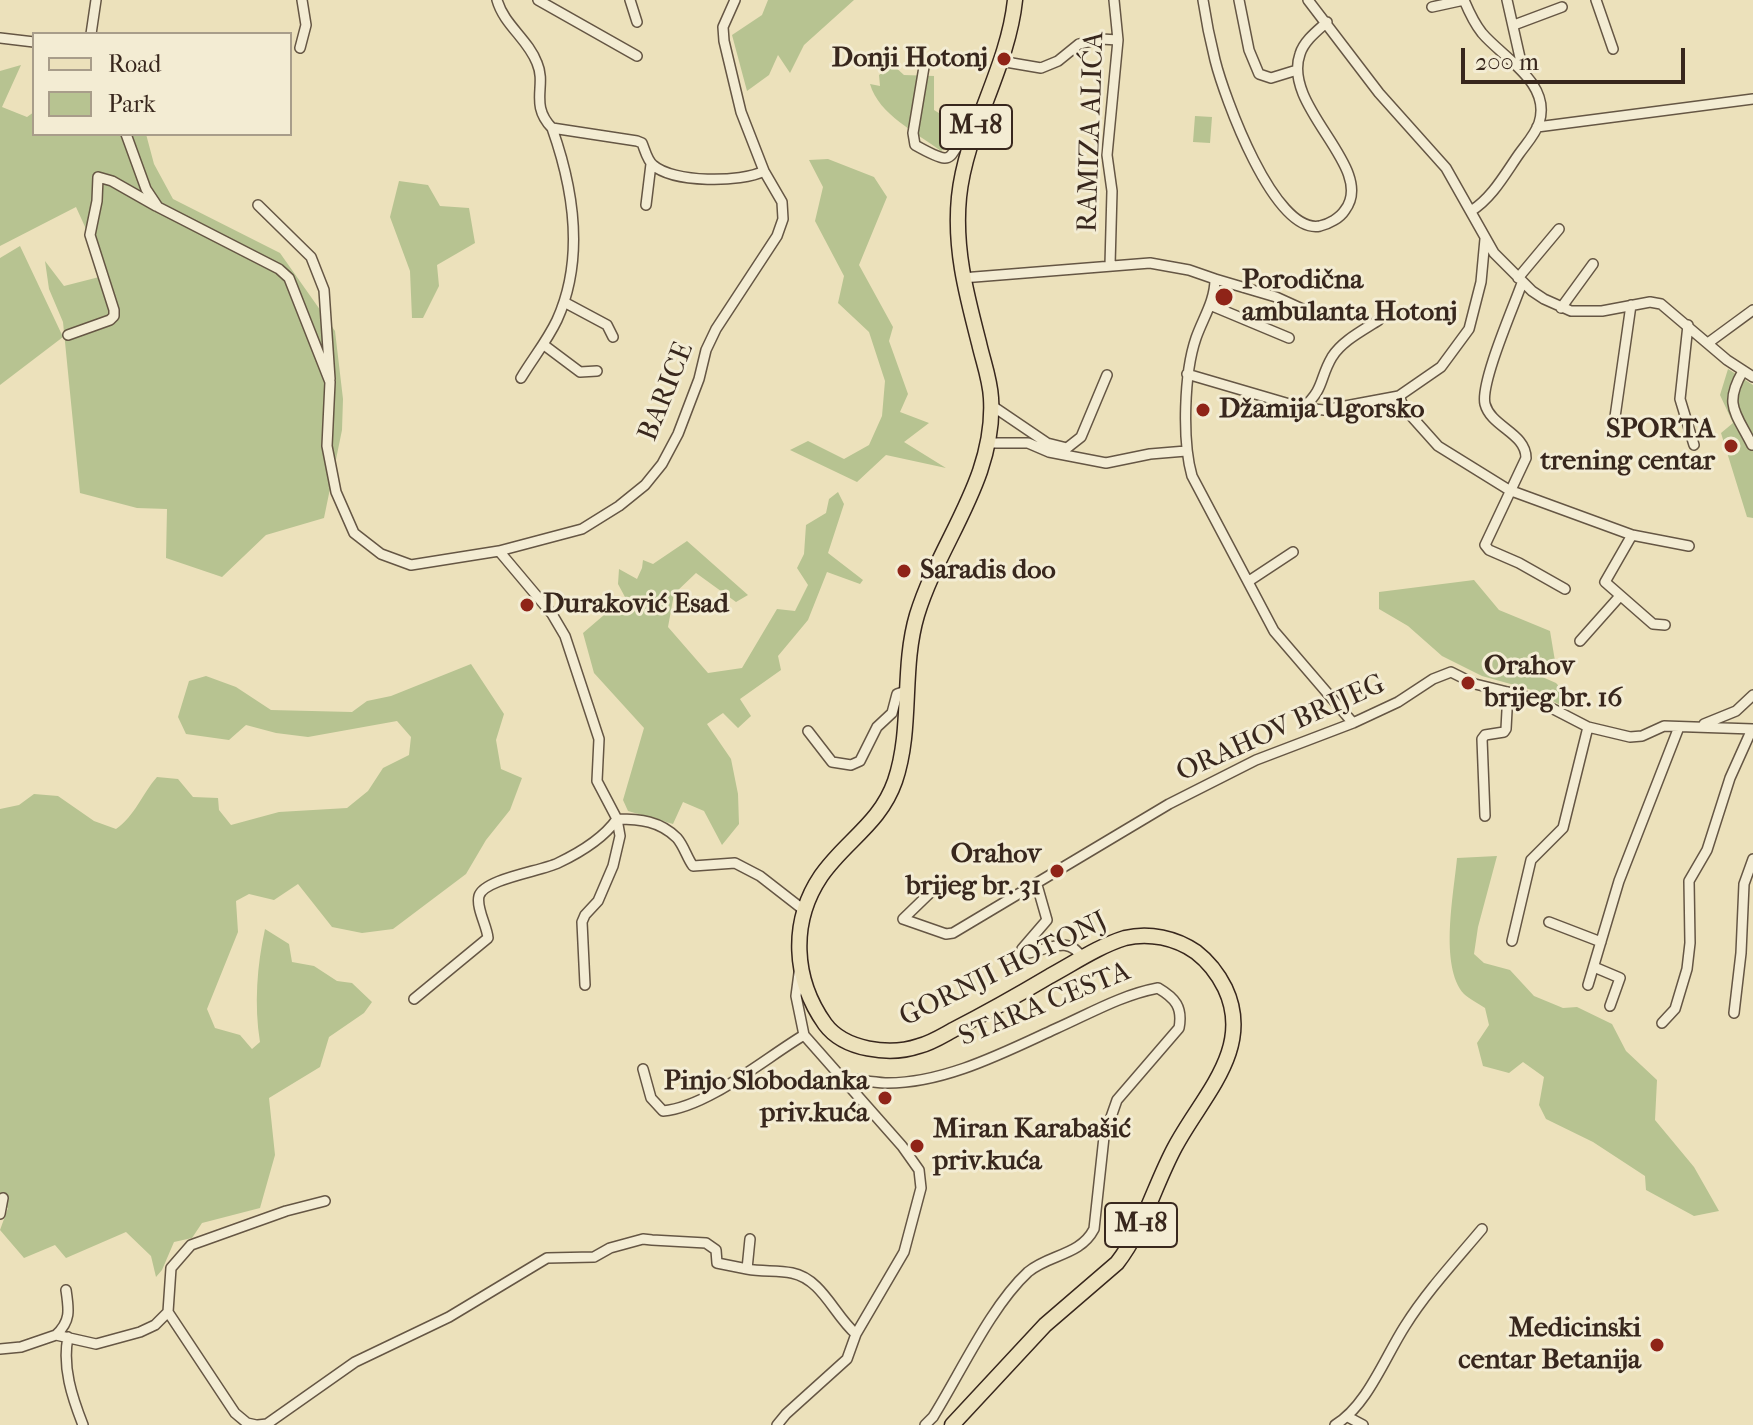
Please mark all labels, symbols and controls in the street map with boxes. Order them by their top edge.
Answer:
street label: RAMIZA ALIĆA [1072,31,1112,233]
legend [32,32,292,136]
scale bar [1465,32,1689,82]
place label: Donji Hotonj [832,42,988,76]
text: 200 m [1475,48,1539,76]
text: Road [108,50,161,78]
marker: Donji Hotonj [995,50,1013,68]
text: Park [108,90,156,118]
road number: M-18 [940,105,1012,149]
place label: Porodična ambulanta Hotonj [1242,264,1457,330]
marker: Porodična ambulanta Hotonj [1213,286,1235,308]
street label: BARICE [632,338,702,446]
place label: Džamija Ugorsko [1219,393,1424,427]
marker: Džamija Ugorsko [1194,401,1212,419]
place label: SPORTA trening centar [1541,413,1715,479]
marker: SPORTA trening centar [1722,437,1740,455]
place label: Saradis doo [920,554,1056,588]
marker: Saradis doo [895,562,913,580]
place label: Duraković Esad [543,588,729,622]
marker: Duraković Esad [518,596,536,614]
place label: Orahov brijeg br. 16 [1484,650,1622,716]
street label: ORAHOV BRIJEG [1172,668,1390,790]
marker: Orahov brijeg br. 16 [1459,674,1477,692]
place label: Orahov brijeg br. 31 [906,838,1041,904]
marker: Orahov brijeg br. 31 [1048,862,1066,880]
street label: GORNJI HOTONJ [895,905,1113,1035]
street label: STARA CESTA [954,955,1136,1055]
place label: Pinjo Slobodanka priv.kuća [664,1065,869,1131]
marker: Pinjo Slobodanka priv.kuća [876,1089,894,1107]
place label: Miran Karabašić priv.kuća [933,1113,1131,1179]
marker: Miran Karabašić priv.kuća [908,1137,926,1155]
road number: M-18 [1105,1203,1177,1247]
place label: Medicinski centar Betanija [1458,1312,1641,1378]
marker: Medicinski centar Betanija [1648,1336,1666,1354]

